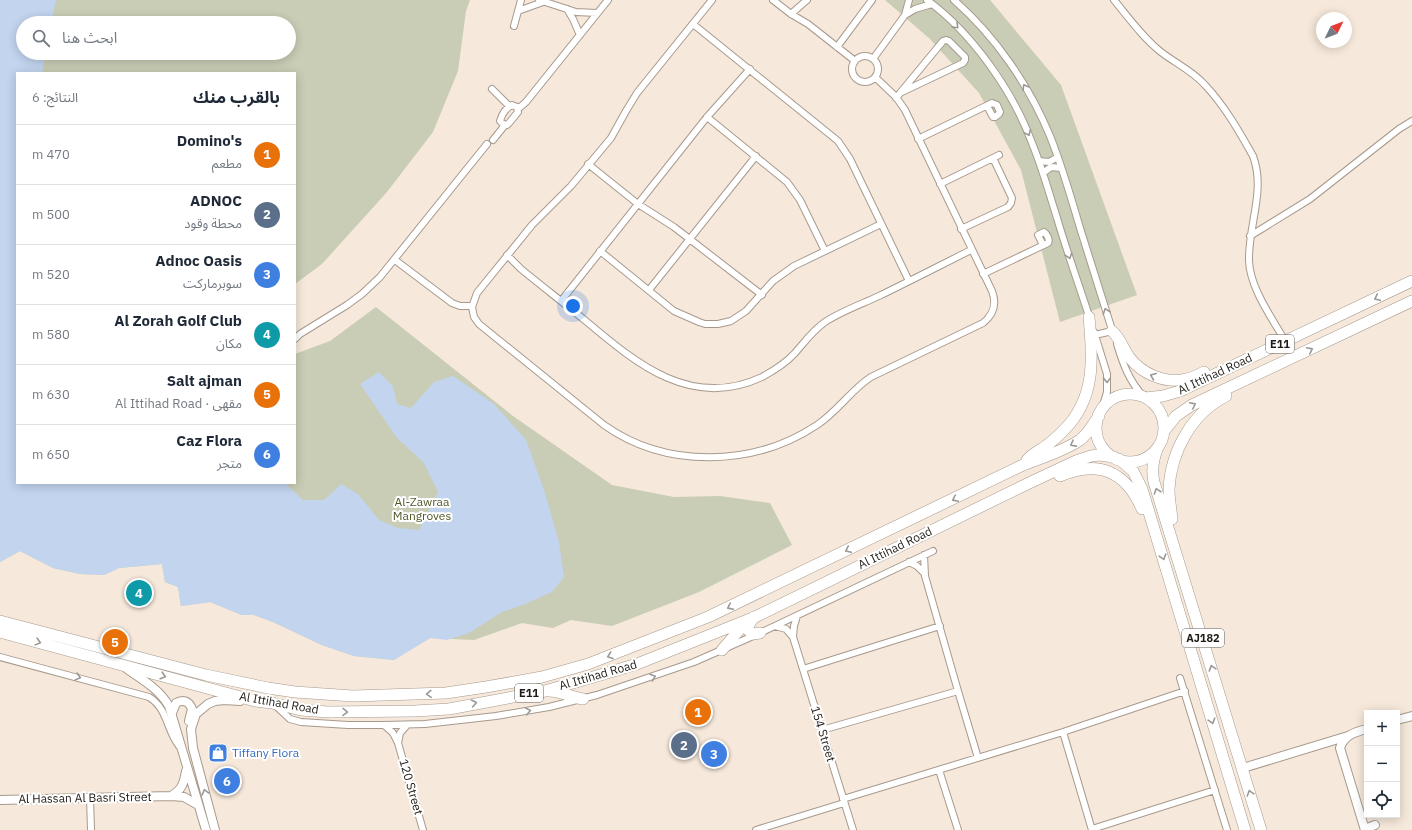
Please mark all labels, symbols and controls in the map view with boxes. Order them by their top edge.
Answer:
north arrow [1316,12,1352,48]
search box [16,16,296,60]
one-way arrow [951,21,959,29]
icon: search [30,27,52,49]
text: ابحث هنا [62,28,117,47]
one-way arrow [1022,84,1030,91]
text: بالقرب منك [193,86,280,108]
text: النتائج: 6 [32,89,78,106]
one-way arrow [1023,128,1031,136]
text: Domino's [177,131,242,150]
text: 470 m [32,146,70,163]
text: 1 [263,146,271,163]
text: مطعم [212,155,242,172]
text: ADNOC [190,191,242,210]
text: 500 m [32,206,70,223]
text: 2 [263,206,271,223]
text: محطة وقود [184,215,242,232]
text: Adnoc Oasis [155,251,242,270]
one-way arrow [1064,252,1073,259]
text: 520 m [32,266,70,283]
text: 3 [263,266,271,283]
text: سوبرماركت [183,275,242,292]
one-way arrow [1373,293,1381,301]
your location [563,296,583,316]
one-way arrow [1102,307,1110,314]
text: Al Zorah Golf Club [114,311,242,330]
text: 580 m [32,326,70,343]
text: 4 [263,326,271,343]
text: مكان [216,335,242,352]
road number: E11 [1266,335,1294,353]
one-way arrow [1306,347,1314,355]
street label: Al Ittihad Road [1175,350,1254,397]
text: Salt ajman [167,371,242,390]
one-way arrow [1150,372,1157,380]
one-way arrow [1103,377,1111,383]
text: 630 m [32,386,70,403]
text: 5 [263,386,271,403]
text: مقهى · Al Ittihad Road [115,395,242,412]
one-way arrow [1189,402,1196,410]
text: Caz Flora [176,431,242,450]
one-way arrow [1069,439,1077,447]
text: 650 m [32,446,70,463]
text: 6 [263,446,271,463]
text: متجر [217,455,242,472]
one-way arrow [1153,487,1162,494]
park label: Al-Zawraa Mangroves [393,494,451,523]
one-way arrow [952,494,959,502]
street label: Al Ittihad Road [855,523,934,572]
one-way arrow [844,545,852,553]
one-way arrow [1158,553,1167,560]
pin: 4 [126,578,152,608]
one-way arrow [727,602,735,610]
pin: 5 [102,627,128,657]
road number: AJ182 [1182,629,1224,647]
one-way arrow [34,637,41,646]
one-way arrow [607,652,614,660]
street label: Al Ittihad Road [557,656,639,693]
one-way arrow [1208,665,1217,672]
one-way arrow [159,671,166,680]
one-way arrow [75,673,82,681]
one-way arrow [649,673,656,681]
road number: E11 [515,684,543,702]
street label: Al Ittihad Road [238,688,320,717]
one-way arrow [426,689,432,698]
pin: 1 [685,697,711,727]
one-way arrow [471,700,477,708]
street label: 154 Street [808,704,839,763]
one-way arrow [525,707,531,716]
one-way arrow [342,708,348,716]
map controls [1364,710,1400,818]
button: + [1364,710,1400,746]
one-way arrow [1208,718,1216,725]
pin: 2 [671,730,697,760]
pin: 3 [701,739,727,769]
shop icon: Tiffany Flora [207,742,229,764]
place label: Tiffany Flora [232,745,300,760]
button: − [1364,746,1400,782]
street label: 120 Street [396,757,427,816]
pin: 6 [214,766,240,796]
button: locate [1364,782,1400,818]
street label: Al Hassan Al Basri Street [18,789,152,806]
one-way arrow [201,789,210,796]
one-way arrow [1246,789,1255,796]

